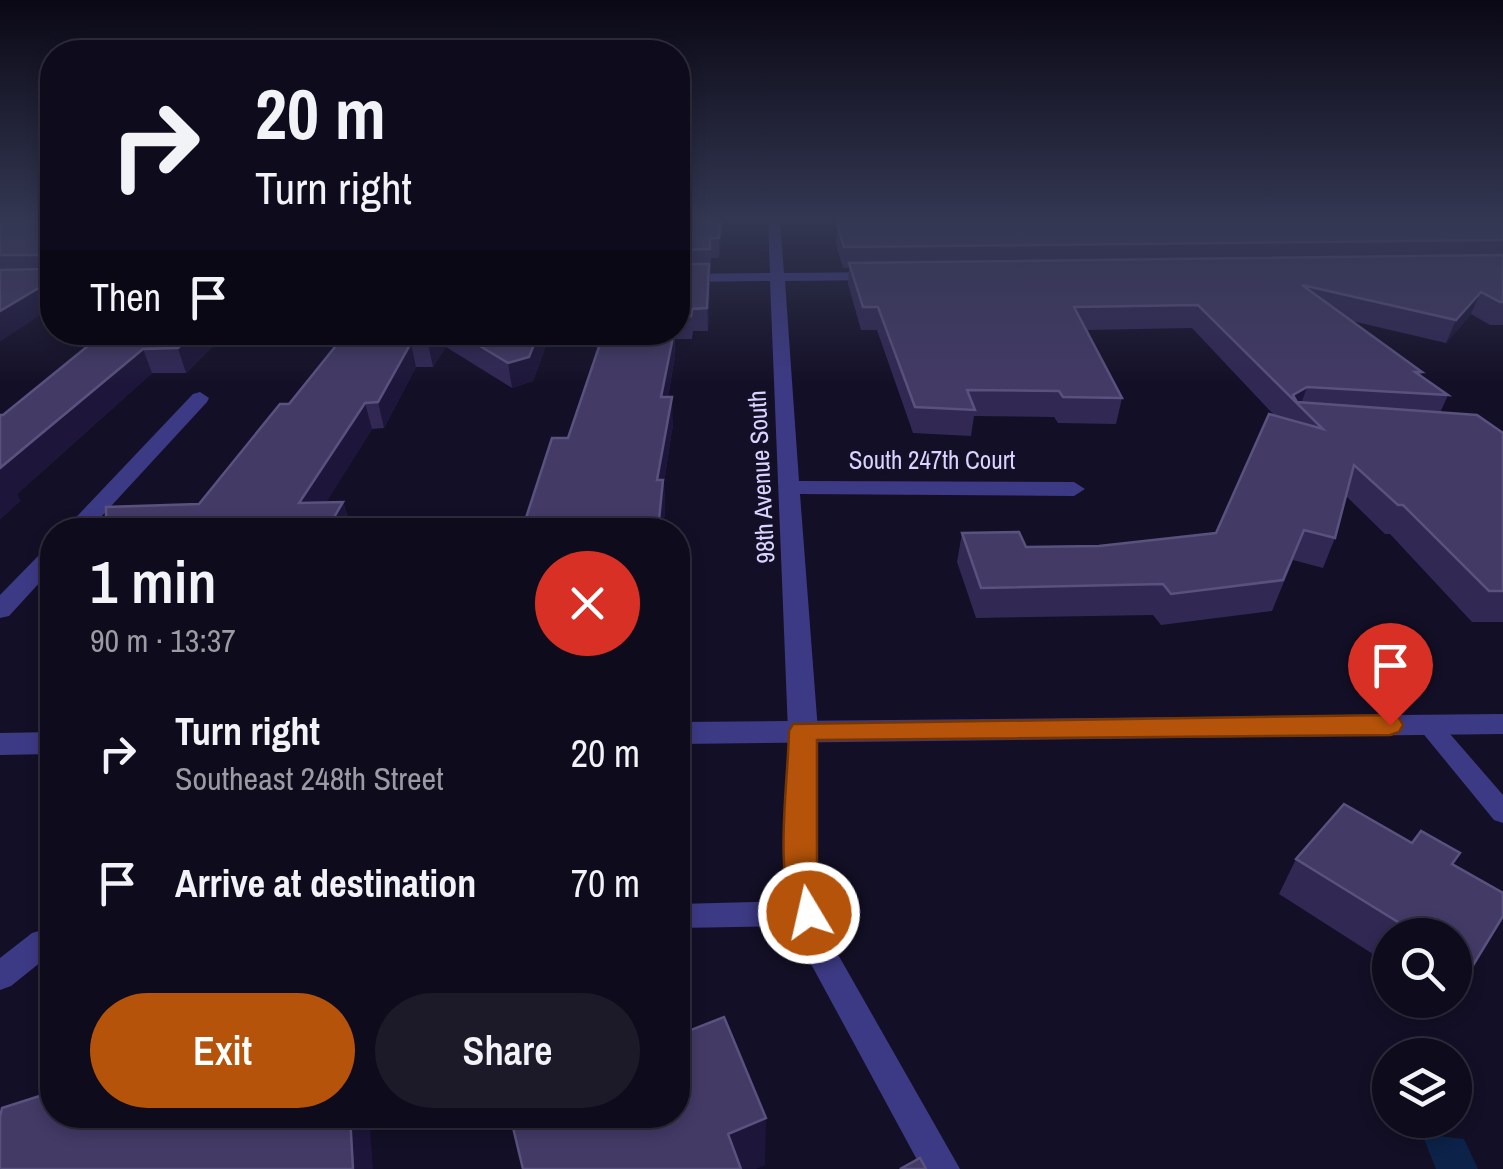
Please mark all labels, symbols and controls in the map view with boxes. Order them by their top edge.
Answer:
text: 20 m [255,67,386,161]
icon: right [90,80,220,210]
text: Turn right [255,157,412,218]
icon: arrive [181,270,236,325]
text: Then [90,272,161,323]
street label: 98th Avenue South [739,390,783,564]
street label: South 247th Court [849,443,1015,477]
text: 1 min [90,541,217,622]
button: close [535,551,640,656]
text: 90 m · 13:37 [90,619,236,662]
pin [1348,623,1433,726]
icon: arrive [1363,638,1418,693]
text: Turn right [175,706,320,757]
icon: right [90,726,145,781]
text: 20 m [571,728,640,779]
text: Southeast 248th Street [175,757,443,800]
icon: arrive [90,856,145,911]
text: Arrive at destination [175,858,476,909]
text: 70 m [571,858,640,909]
position arrow [757,861,861,965]
map controls [1372,918,1472,1138]
button: search [1372,918,1472,1018]
button: Exit [90,993,355,1108]
button: Share [375,993,640,1108]
button: layers [1372,1038,1472,1138]

